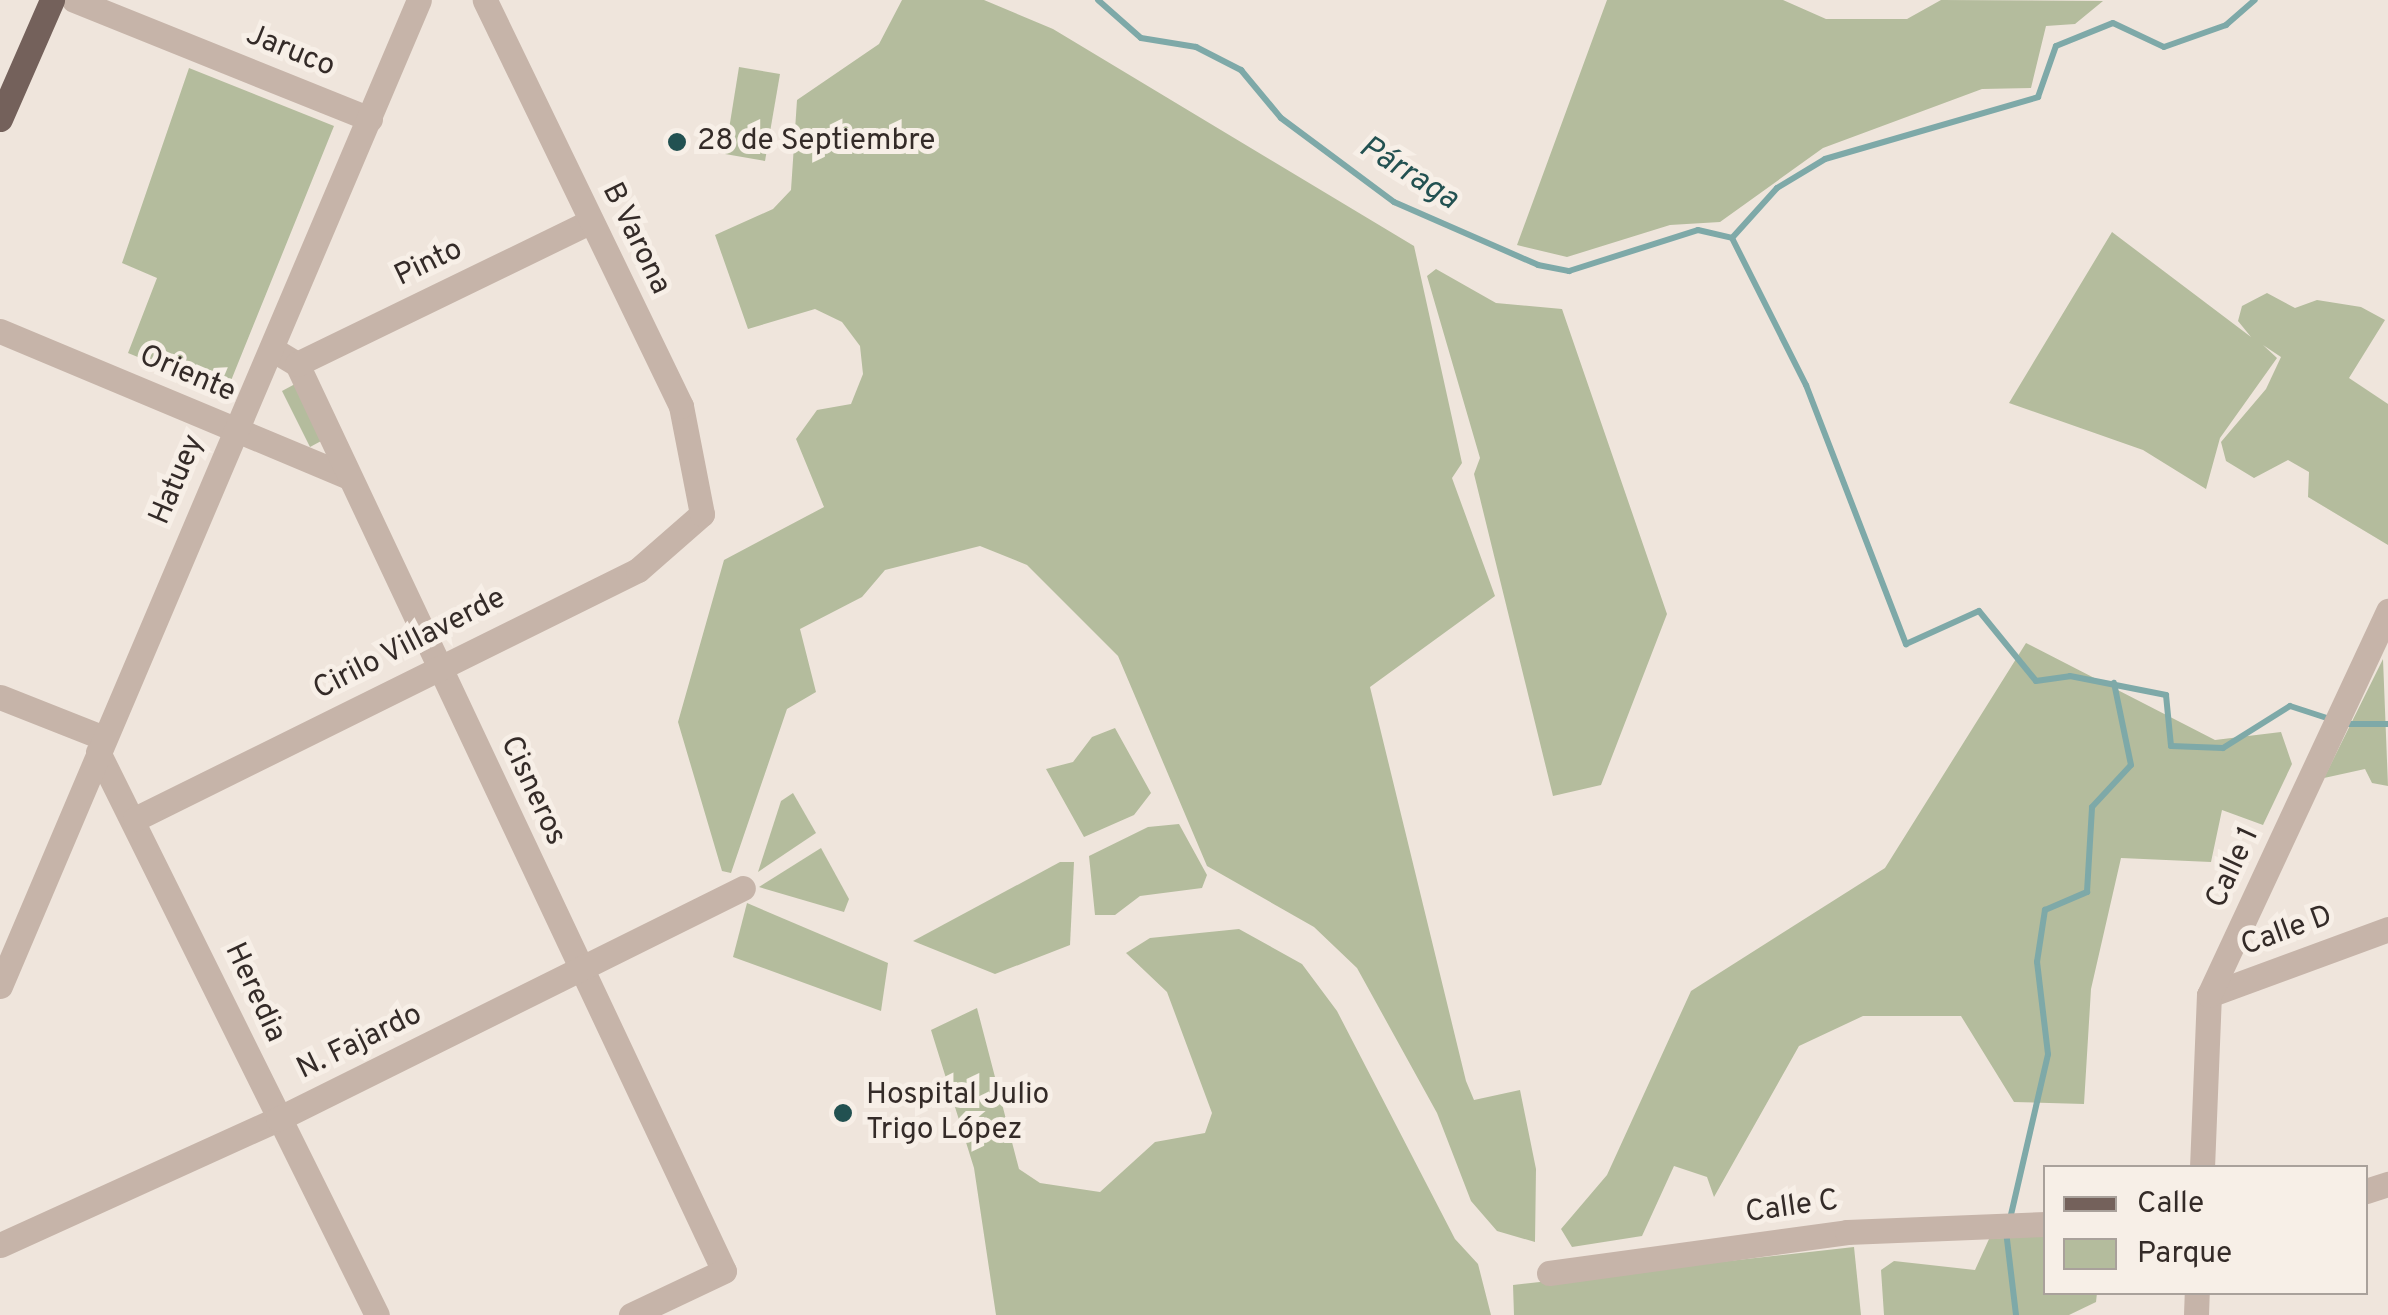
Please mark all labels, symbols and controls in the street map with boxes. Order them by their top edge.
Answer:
street label: Jaruco [240,18,340,86]
place label: 28 de Septiembre [697,124,935,160]
water label: Párraga [1351,129,1465,219]
marker: 28 de Septiembre [666,131,688,153]
street label: B Varona [592,177,678,301]
street label: Pinto [389,232,469,296]
street label: Oriente [133,339,241,411]
street label: Hatuey [143,430,213,530]
street label: Cirilo Villaverde [307,581,513,709]
street label: Cisneros [491,731,573,851]
street label: Calle 1 [2200,822,2268,914]
street label: Calle D [2236,899,2338,965]
street label: Heredia [215,938,293,1048]
street label: N. Fajardo [292,997,428,1089]
place label: Hospital Julio Trigo López [866,1078,1049,1148]
marker: Hospital Julio Trigo López [830,1100,856,1126]
legend [2043,1165,2368,1295]
street label: Calle C [1743,1184,1841,1232]
text: Calle [2137,1186,2204,1223]
text: Parque [2137,1236,2232,1273]

